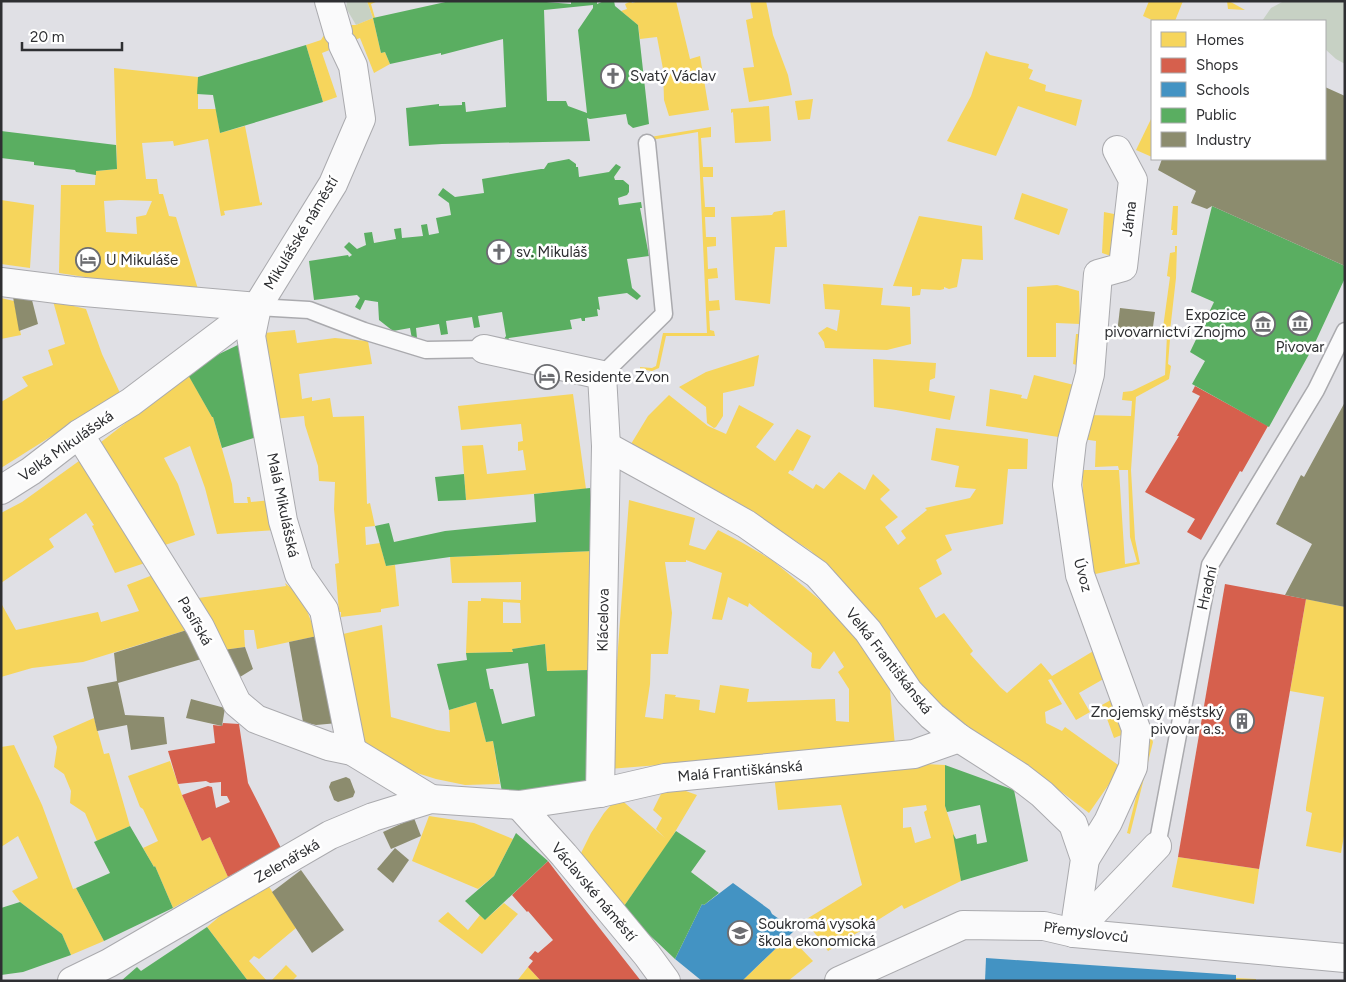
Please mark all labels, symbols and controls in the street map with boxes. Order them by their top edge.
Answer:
scale bar [22,20,122,52]
legend [1151,20,1326,160]
text: 20 m [30,28,64,46]
text: Homes [1196,31,1244,49]
text: Shops [1196,56,1238,74]
church icon: Svatý Václav [600,63,626,89]
place label: Svatý Václav [630,67,716,85]
text: Schools [1196,81,1249,99]
text: Public [1196,106,1237,124]
text: Industry [1196,131,1251,149]
street label: Mikulášské náměstí [260,172,343,293]
street label: Jáma [1118,200,1140,238]
church icon: sv. Mikuláš [486,239,512,265]
place label: sv. Mikuláš [516,243,587,261]
hotel icon: U Mikuláše [75,247,101,273]
place label: U Mikuláše [106,251,178,269]
place label: Expozice pivovarnictví Znojmo [1104,306,1246,341]
museum icon: Pivovar [1287,310,1313,336]
museum icon: Expozice pivovarnictví Znojmo [1250,311,1276,337]
place label: Pivovar [1276,338,1324,356]
hotel icon: Residente Zvon [534,364,560,390]
place label: Residente Zvon [564,368,669,386]
street label: Velká Mikulášská [15,407,117,485]
street label: Malá Mikulášská [263,451,303,559]
street label: Úvoz [1070,556,1096,594]
street label: Hradní [1193,563,1221,612]
street label: Klácelova [593,588,613,652]
street label: Pasířská [174,593,216,649]
street label: Velká Františkánská [842,604,936,718]
place label: Znojemský městský pivovar a.s. [1091,703,1224,738]
building icon: Znojemský městský pivovar a.s. [1229,708,1255,734]
street label: Malá Františkánská [677,757,803,785]
street label: Zelenářská [251,835,323,887]
street label: Václavské náměstí [547,839,642,946]
place label: Soukromá vysoká škola ekonomická [758,915,876,950]
street label: Přemyslovců [1043,918,1129,946]
school or university icon: Soukromá vysoká škola ekonomická [727,920,753,946]

